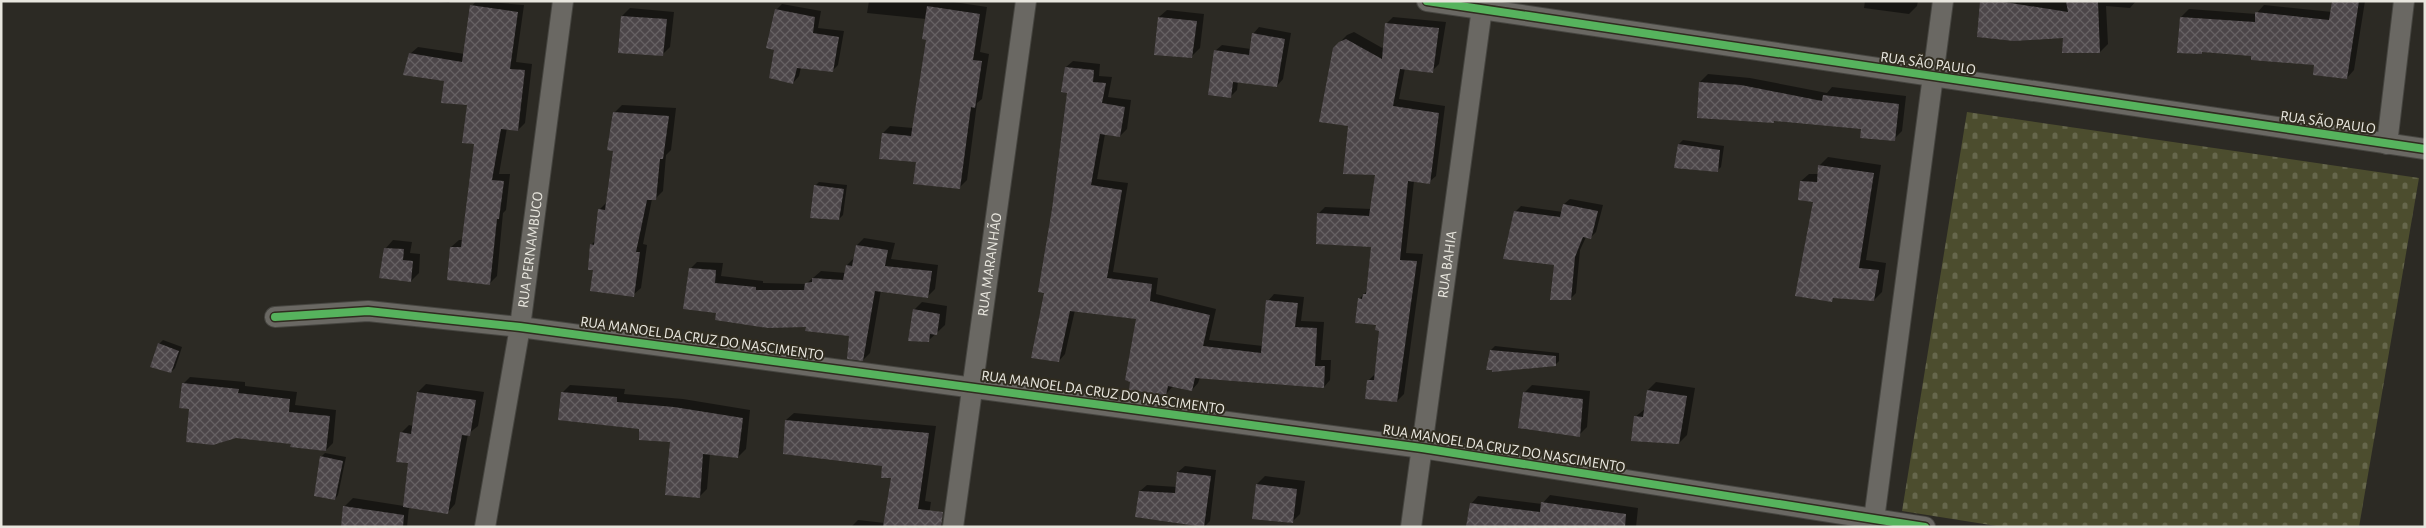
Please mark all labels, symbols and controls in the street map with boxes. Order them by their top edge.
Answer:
street label: RUA SÃO PAULO [1879,48,1977,78]
street label: RUA SÃO PAULO [2279,107,2377,137]
street label: RUA PERNAMBUCO [516,191,546,309]
street label: RUA MARANHÃO [975,212,1005,317]
street label: RUA BAHIA [1435,229,1460,299]
street label: RUA MANOEL DA CRUZ DO NASCIMENTO [579,314,824,363]
street label: RUA MANOEL DA CRUZ DO NASCIMENTO [980,368,1225,417]
street label: RUA MANOEL DA CRUZ DO NASCIMENTO [1382,422,1626,475]

